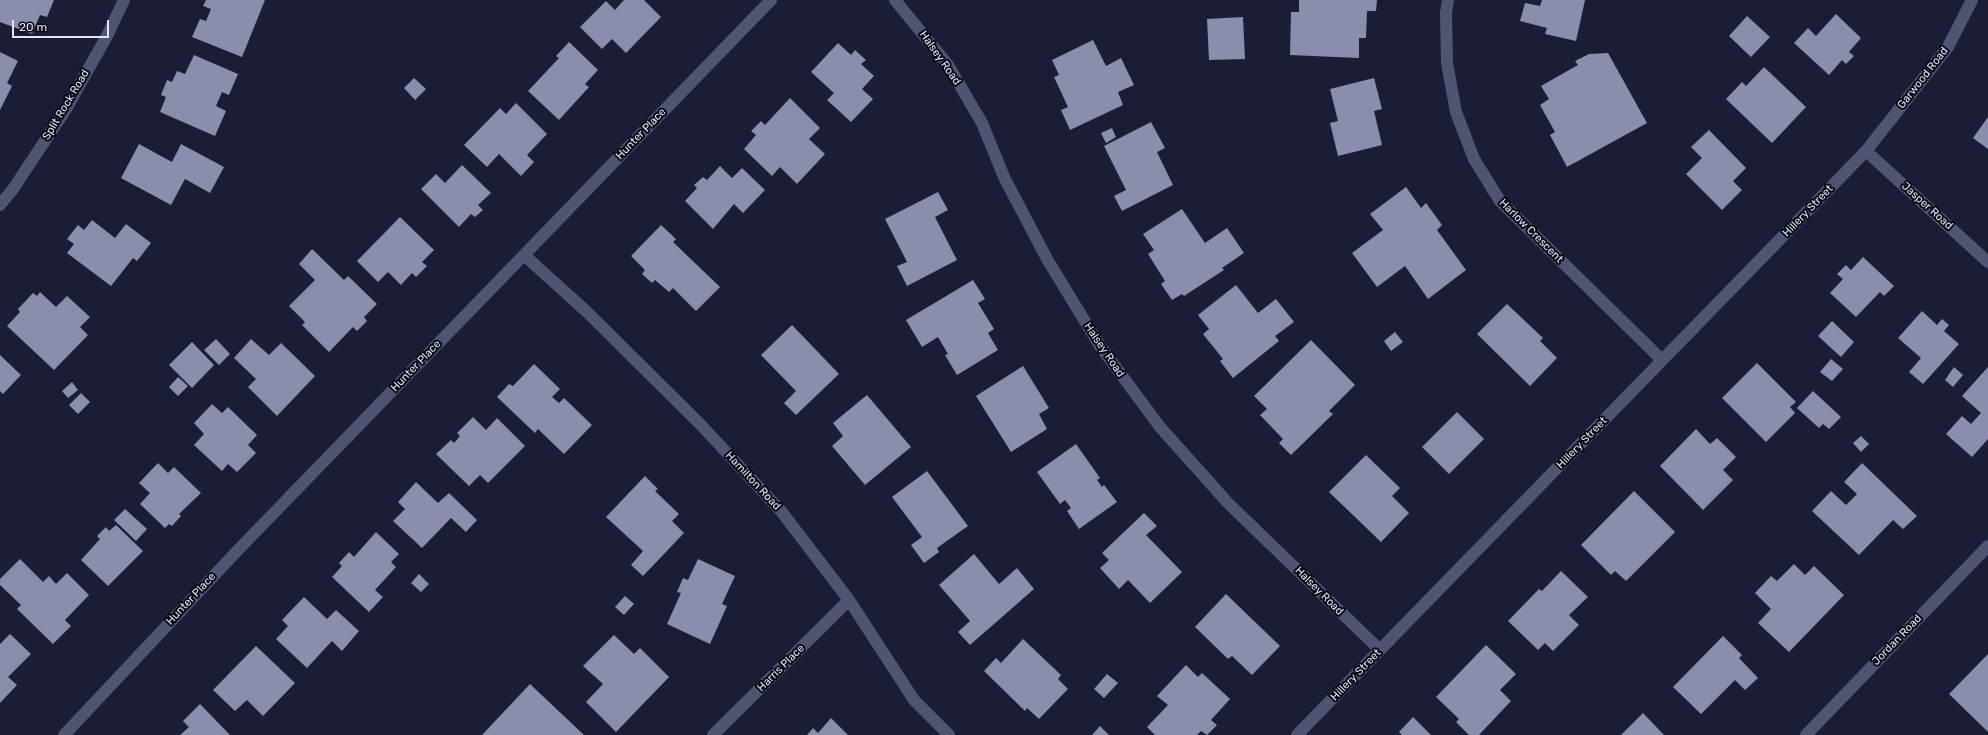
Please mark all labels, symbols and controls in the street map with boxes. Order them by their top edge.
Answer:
scale bar [14,12,111,38]
text: 20 m [19,20,47,34]
street label: Halsey Road [917,28,963,88]
street label: Garwood Road [1895,45,1951,111]
street label: Split Rock Road [40,67,92,143]
street label: Hunter Place [613,106,669,162]
street label: Jasper Road [1899,180,1955,232]
street label: Hillery Street [1780,182,1836,240]
street label: Harlow Crescent [1496,196,1566,266]
street label: Halsey Road [1081,320,1127,380]
street label: Hunter Place [388,338,444,394]
street label: Hillery Street [1554,414,1610,472]
street label: Hamilton Road [723,449,783,513]
street label: Halsey Road [1292,564,1346,618]
street label: Hunter Place [164,570,218,628]
street label: Jordan Road [1870,612,1924,668]
street label: Harris Place [755,642,807,694]
street label: Hillery Street [1328,646,1384,704]

